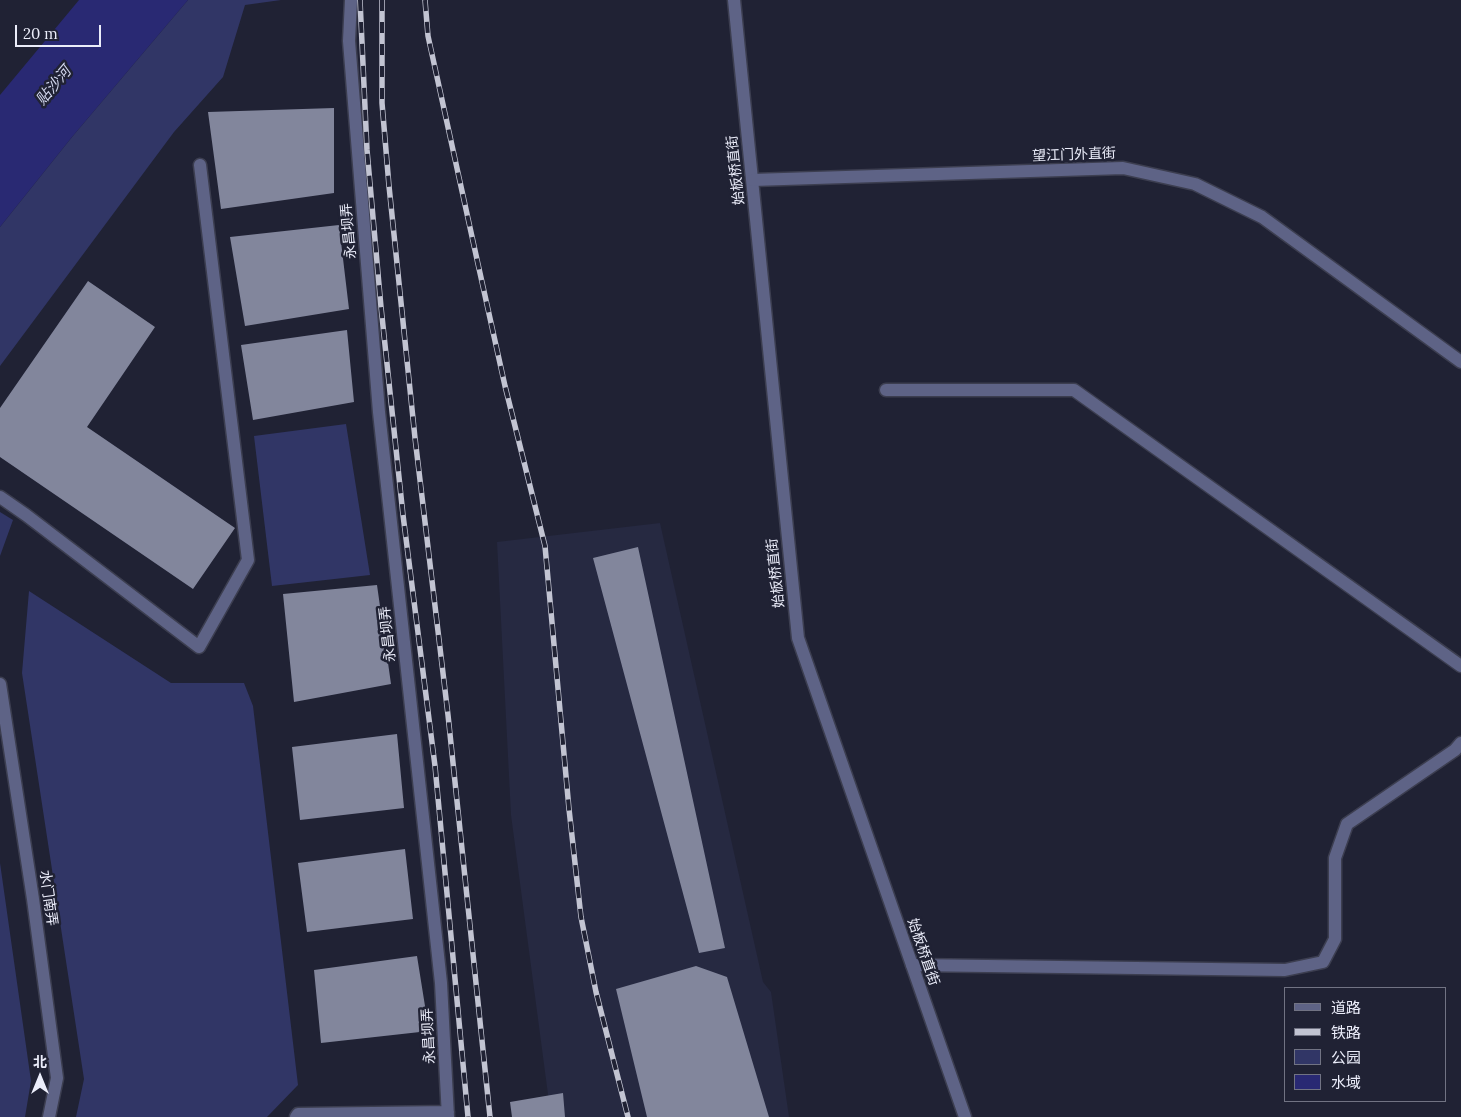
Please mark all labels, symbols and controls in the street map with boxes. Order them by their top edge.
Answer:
scale bar [18,15,104,47]
text: 20 m [23,24,58,43]
water label: 贴沙河 [33,63,75,109]
street label: 始板桥直街 [724,134,748,206]
street label: 望江门外直街 [1032,145,1116,165]
street label: 永昌坝弄 [338,202,360,260]
street label: 始板桥直街 [764,537,788,609]
street label: 永昌坝弄 [377,605,399,663]
street label: 水门南弄 [36,869,60,927]
street label: 始板桥直街 [904,916,942,988]
legend [1284,987,1446,1102]
text: 道路 [1331,998,1361,1017]
street label: 永昌坝弄 [419,1008,439,1064]
text: 铁路 [1331,1023,1361,1042]
text: 公园 [1331,1048,1361,1067]
north arrow [15,1052,65,1102]
text: 北 [33,1053,47,1071]
text: 水域 [1331,1073,1361,1092]

